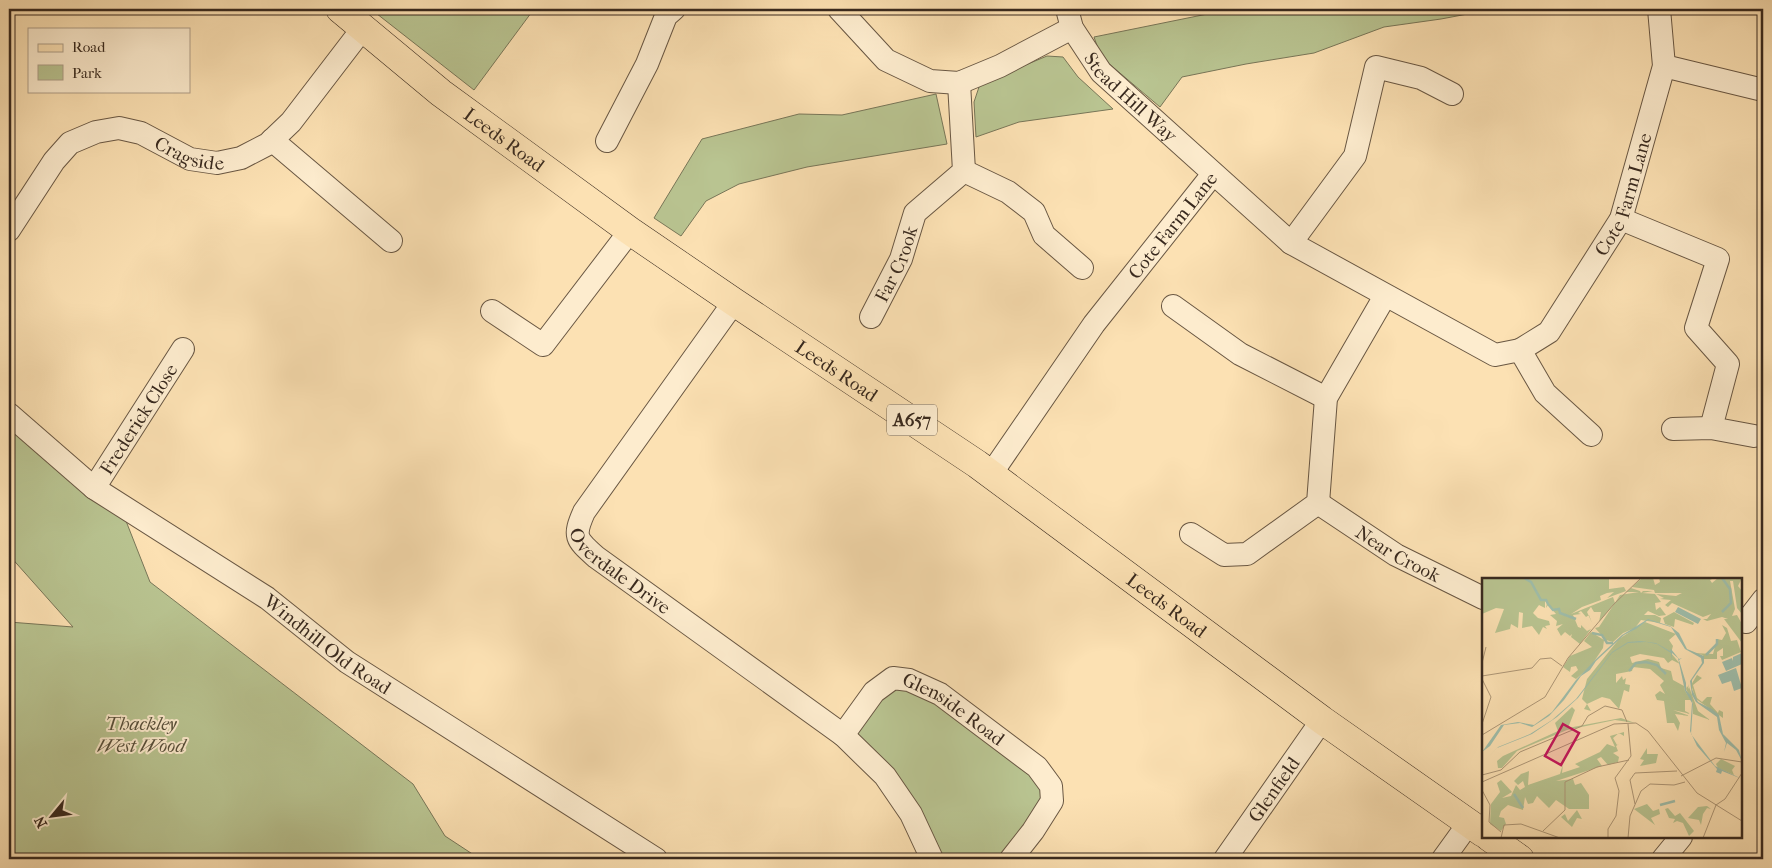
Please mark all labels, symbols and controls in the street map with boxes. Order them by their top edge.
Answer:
legend [28,28,190,92]
text: Road [72,38,106,56]
street label: Stead Hill Way [1079,48,1182,148]
text: Park [72,64,102,82]
street label: Leeds Road [459,104,549,177]
street label: Cote Farm Lane [1590,131,1657,260]
street label: Cragside [151,132,226,175]
street label: Cote Farm Lane [1124,168,1222,284]
street label: Far Crook [871,223,922,306]
street label: Leeds Road [791,336,882,407]
street label: Frederick Close [96,360,183,479]
road number: A657 [887,404,937,436]
street label: Near Crook [1351,521,1444,587]
street label: Overdale Drive [565,526,675,619]
street label: Leeds Road [1122,569,1211,643]
inset map [1482,578,1742,838]
street label: Windhill Old Road [258,589,396,700]
street label: Glenside Road [899,669,1009,751]
park label: Thackley West Wood [97,713,187,757]
street label: Glenfield [1244,753,1305,827]
north arrow [28,790,78,840]
text: N [31,813,51,831]

